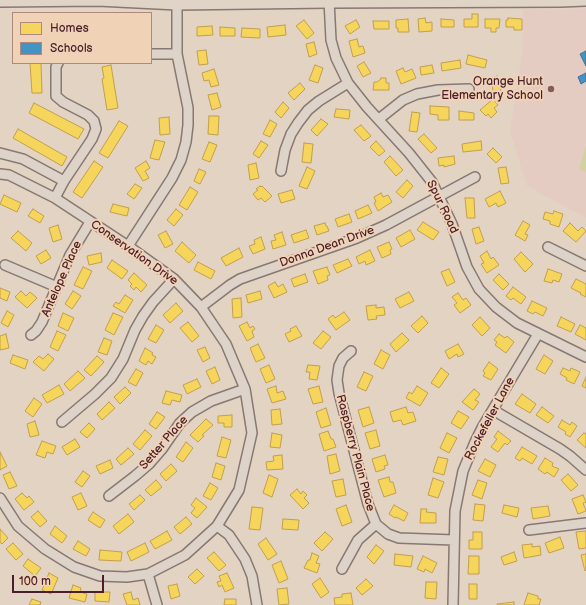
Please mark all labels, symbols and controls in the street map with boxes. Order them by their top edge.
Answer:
legend [12,12,152,64]
text: Homes [50,21,89,36]
text: Schools [50,41,93,56]
place label: Orange Hunt Elementary School [441,75,543,103]
marker: Orange Hunt Elementary School [546,84,556,94]
street label: Spur Road [423,178,461,236]
street label: Conservation Drive [87,217,181,289]
street label: Donna Dean Drive [278,223,376,271]
street label: Antelope Place [39,239,85,319]
street label: Rockefeller Lane [462,375,518,463]
street label: Raspberry Plain Place [332,393,378,513]
street label: Setter Place [137,413,191,473]
scale bar [14,567,106,593]
text: 100 m [19,574,51,589]

